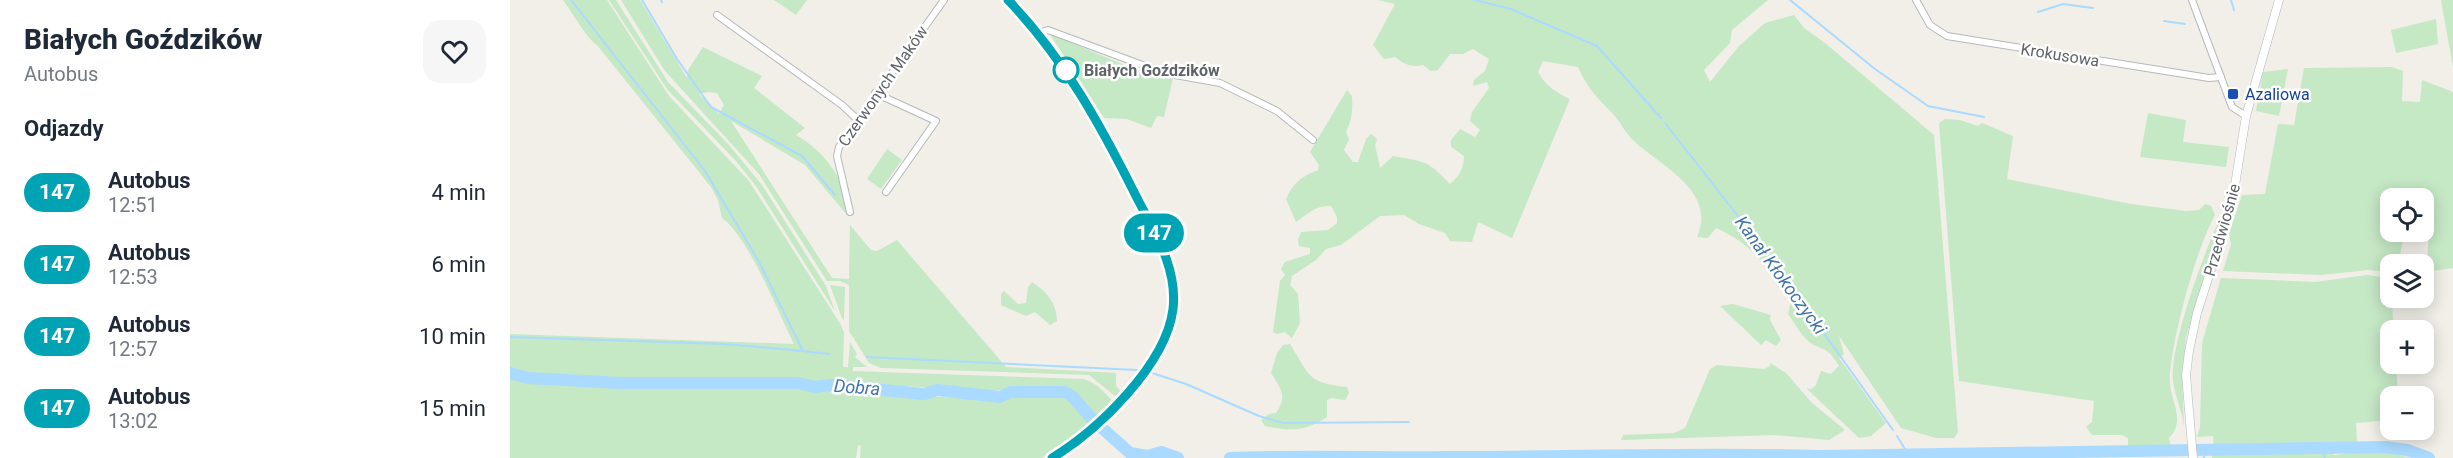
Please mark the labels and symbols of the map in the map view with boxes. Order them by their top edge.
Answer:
street label: Czerwonych Maków [834,22,932,150]
street label: Krokusowa [2019,39,2101,71]
marker: Białych Goździków [1053,57,1079,83]
place label: Białych Goździków [1084,61,1220,80]
place label: Azaliowa [2245,85,2310,104]
marker: Azaliowa [2226,87,2240,101]
street label: Przedwiośnie [2200,182,2244,278]
water label: Kanał Kłokoczycki [1731,212,1831,339]
line badge: 147 [1120,214,1188,252]
water label: Dobra [833,375,881,399]

